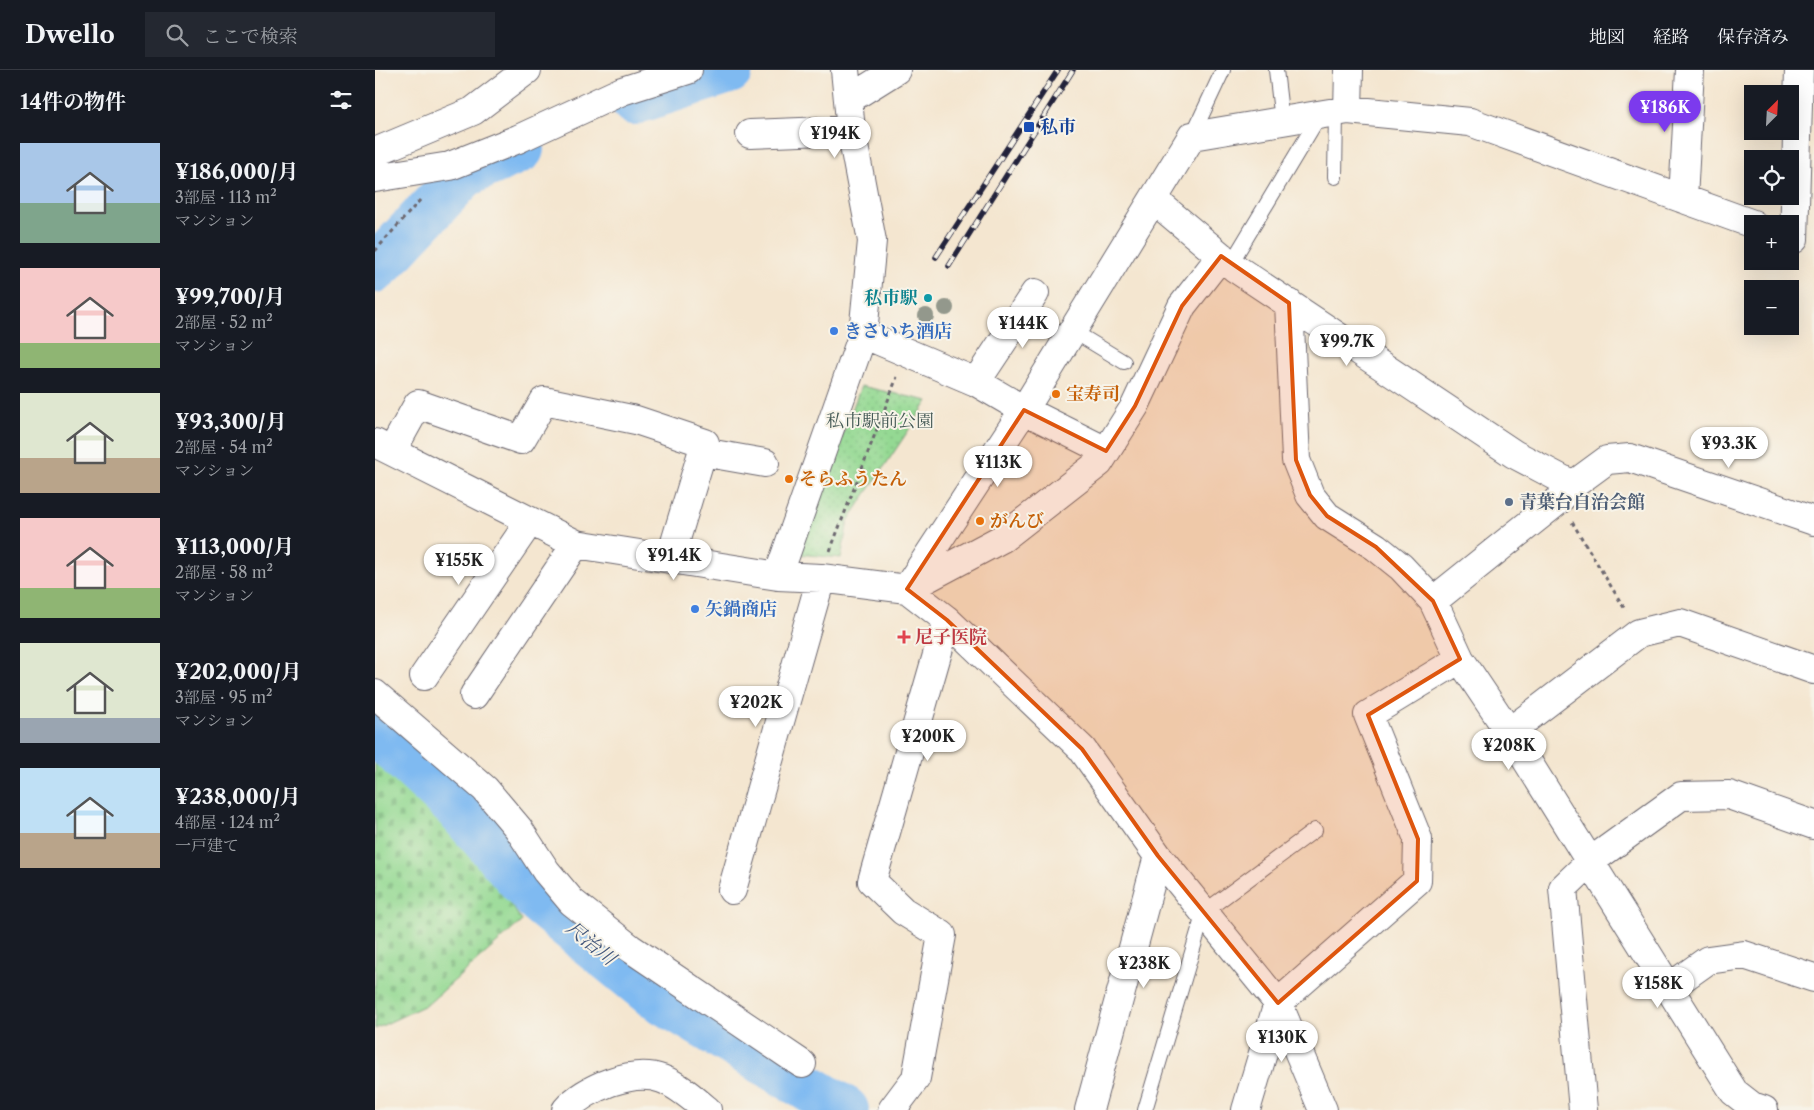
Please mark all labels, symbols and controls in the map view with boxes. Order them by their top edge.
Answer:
search box [145,12,495,57]
text: Dwello [25,20,115,49]
icon: search [163,21,191,49]
text: ここで検索 [203,25,298,48]
text: 地図 [1589,26,1625,48]
text: 経路 [1653,26,1689,48]
text: 保存済み [1717,26,1789,48]
north arrow [1744,85,1799,140]
map controls [1744,85,1799,335]
icon: filters [327,86,355,114]
text: 14件の物件 [20,89,126,114]
pin: ¥186K [1630,90,1700,133]
text: ¥186K [1640,97,1690,117]
pin: ¥194K [800,116,870,159]
place label: 私市 [1040,116,1076,138]
marker: 私市 [1022,120,1036,134]
text: ¥194K [810,123,860,143]
button: locate [1744,150,1799,205]
text: ¥186,000/月 [175,159,298,184]
icon: home [60,163,120,223]
text: 3部屋 · 113 m² [175,187,277,207]
text: マンション [175,210,254,230]
button: + [1744,215,1799,270]
button: − [1744,280,1799,335]
text: ¥99,700/月 [175,284,285,309]
place label: 私市駅 [864,287,918,309]
icon: home [60,288,120,348]
marker: 私市駅 [922,292,934,304]
pin: ¥144K [988,306,1058,349]
text: 2部屋 · 52 m² [175,312,273,332]
text: ¥144K [998,313,1048,333]
place label: きさいち酒店 [844,320,952,342]
pin: ¥99.7K [1306,324,1388,367]
marker: きさいち酒店 [828,325,840,337]
text: ¥99.7K [1320,331,1374,351]
text: マンション [175,335,254,355]
place label: 宝寿司 [1066,383,1120,405]
marker: 宝寿司 [1050,388,1062,400]
text: ¥93,300/月 [175,409,287,434]
park label: 私市駅前公園 [826,410,934,432]
icon: home [60,413,120,473]
pin: ¥93.3K [1688,426,1770,469]
text: ¥93.3K [1701,433,1757,453]
text: 2部屋 · 54 m² [175,437,273,457]
pin: ¥113K [963,446,1033,488]
text: ¥113K [974,452,1022,472]
text: マンション [175,460,254,480]
place label: そらふうたん [799,468,907,490]
marker: そらふうたん [783,473,795,485]
place label: 青葉台自治会館 [1519,491,1645,513]
marker: 青葉台自治会館 [1503,496,1515,508]
place label: がんび [990,510,1044,532]
marker: がんび [974,515,986,527]
text: ¥113,000/月 [175,534,294,559]
icon: home [60,538,120,598]
pin: ¥91.4K [633,538,715,581]
pin: ¥155K [424,544,494,586]
text: ¥91.4K [647,545,701,565]
text: ¥155K [435,550,483,570]
text: 2部屋 · 58 m² [175,562,273,582]
text: マンション [175,585,254,605]
place label: 矢鍋商店 [705,598,777,620]
marker: 矢鍋商店 [689,603,701,615]
place label: 尼子医院 [915,626,987,648]
marker: 尼子医院 [897,630,911,644]
text: ¥202,000/月 [175,659,302,684]
icon: home [60,663,120,723]
pin: ¥202K [721,686,791,728]
text: 3部屋 · 95 m² [175,687,273,707]
text: ¥202K [730,692,782,712]
text: マンション [175,710,254,730]
pin: ¥200K [893,720,963,762]
text: ¥200K [901,726,955,746]
pin: ¥208K [1474,728,1544,771]
text: ¥208K [1482,735,1536,755]
text: ¥238,000/月 [175,784,301,809]
icon: home [60,788,120,848]
text: 4部屋 · 124 m² [175,812,280,832]
text: 一戸建て [175,835,239,855]
water label: 尺治川 [562,916,622,971]
pin: ¥238K [1109,946,1179,989]
text: ¥238K [1118,953,1170,973]
pin: ¥158K [1623,966,1693,1009]
text: ¥158K [1633,973,1683,993]
pin: ¥130K [1247,1020,1317,1063]
text: ¥130K [1257,1027,1307,1047]

